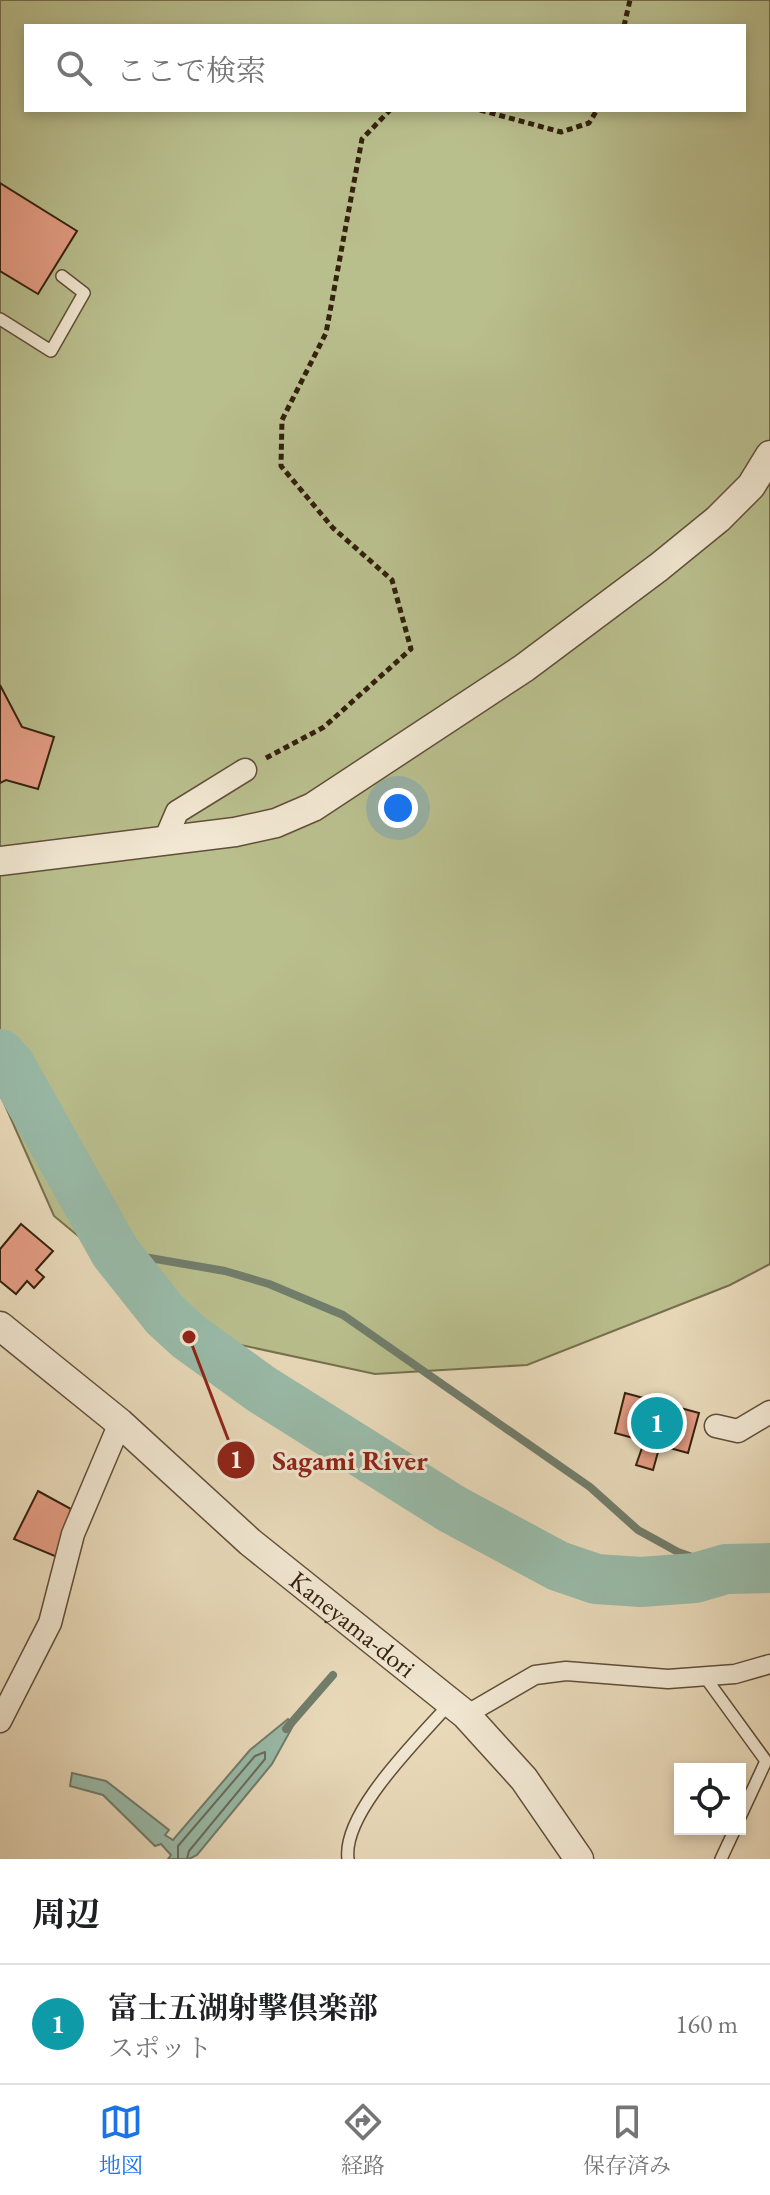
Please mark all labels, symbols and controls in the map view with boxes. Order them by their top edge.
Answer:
search box [24,24,746,112]
icon: search [52,46,96,90]
text: ここで検索 [116,51,266,90]
your location [378,788,418,828]
pin: 1 [631,1393,683,1453]
callout: Sagami River [216,1434,444,1486]
text: Sagami River [272,1442,428,1478]
text: 1 [230,1444,242,1475]
street label: Kaneyama-dori [283,1563,423,1685]
map controls [674,1763,746,1835]
button: locate [674,1763,746,1835]
text: 周辺 [32,1892,100,1936]
text: 富士五湖射撃倶楽部 [108,1988,378,2027]
text: 1 [51,2007,65,2041]
text: 160 m [675,2007,738,2041]
text: スポット [108,2031,212,2065]
tab: 地図 [99,2100,143,2180]
tab: 経路 [341,2100,385,2180]
tab: 保存済み [583,2100,671,2180]

